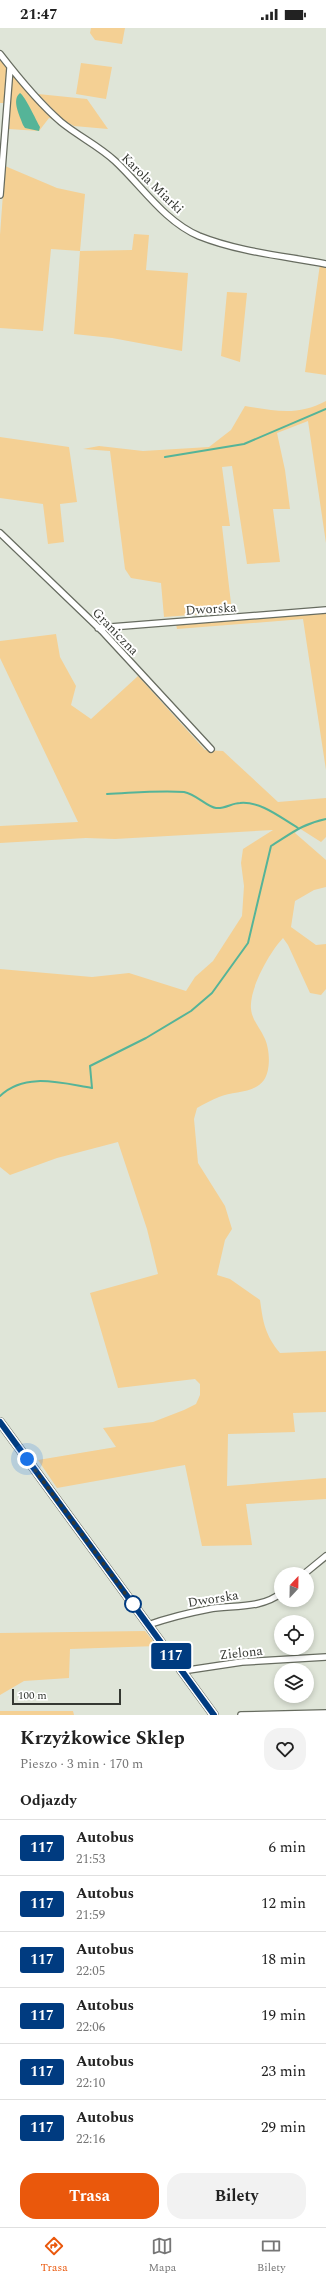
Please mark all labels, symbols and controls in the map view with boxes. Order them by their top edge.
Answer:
text: 21:47 [20,3,58,26]
street label: Karola Miarki [117,149,188,219]
street label: Dworska [185,597,238,621]
street label: Graniczna [87,603,144,661]
your location [17,1449,37,1469]
north arrow [274,1567,314,1607]
map controls [274,1567,314,1703]
street label: Dworska [186,1585,241,1613]
unlabelled marker [124,1595,142,1613]
button: locate [274,1615,314,1655]
street label: Zielona [218,1641,264,1665]
line badge: 117 [148,1643,194,1669]
text: 117 [159,1645,183,1666]
button: layers [274,1663,314,1703]
scale bar [12,1687,121,1706]
text: 100 m [18,1687,47,1704]
text: Krzyżkowice Sklep [20,1724,185,1753]
button: heart [264,1728,306,1770]
text: Pieszo · 3 min · 170 m [20,1754,143,1774]
text: Odjazdy [20,1789,77,1812]
text: Autobus [76,1826,134,1849]
text: 6 min [268,1836,306,1859]
text: 117 [30,1837,54,1858]
text: 21:53 [76,1849,105,1869]
text: Autobus [76,1882,134,1905]
text: 12 min [261,1892,306,1915]
text: 117 [30,1893,54,1914]
text: 21:59 [76,1905,105,1925]
text: Autobus [76,1938,134,1961]
text: 18 min [261,1948,306,1971]
text: 117 [30,1949,54,1970]
text: 22:05 [76,1961,105,1981]
text: Autobus [76,1994,134,2017]
text: 19 min [261,2004,306,2027]
text: 117 [30,2005,54,2026]
text: 22:06 [76,2017,105,2037]
text: Autobus [76,2050,134,2073]
text: 23 min [261,2060,306,2083]
text: 117 [30,2061,54,2082]
text: 22:10 [76,2073,105,2093]
text: Autobus [76,2106,134,2129]
text: 29 min [261,2116,306,2139]
text: 117 [30,2117,54,2138]
text: 22:16 [76,2129,105,2149]
button: Trasa [20,2173,159,2219]
button: Bilety [167,2173,306,2219]
tab: Trasa [40,2235,68,2276]
tab: Mapa [149,2235,176,2276]
tab: Bilety [257,2235,285,2276]

